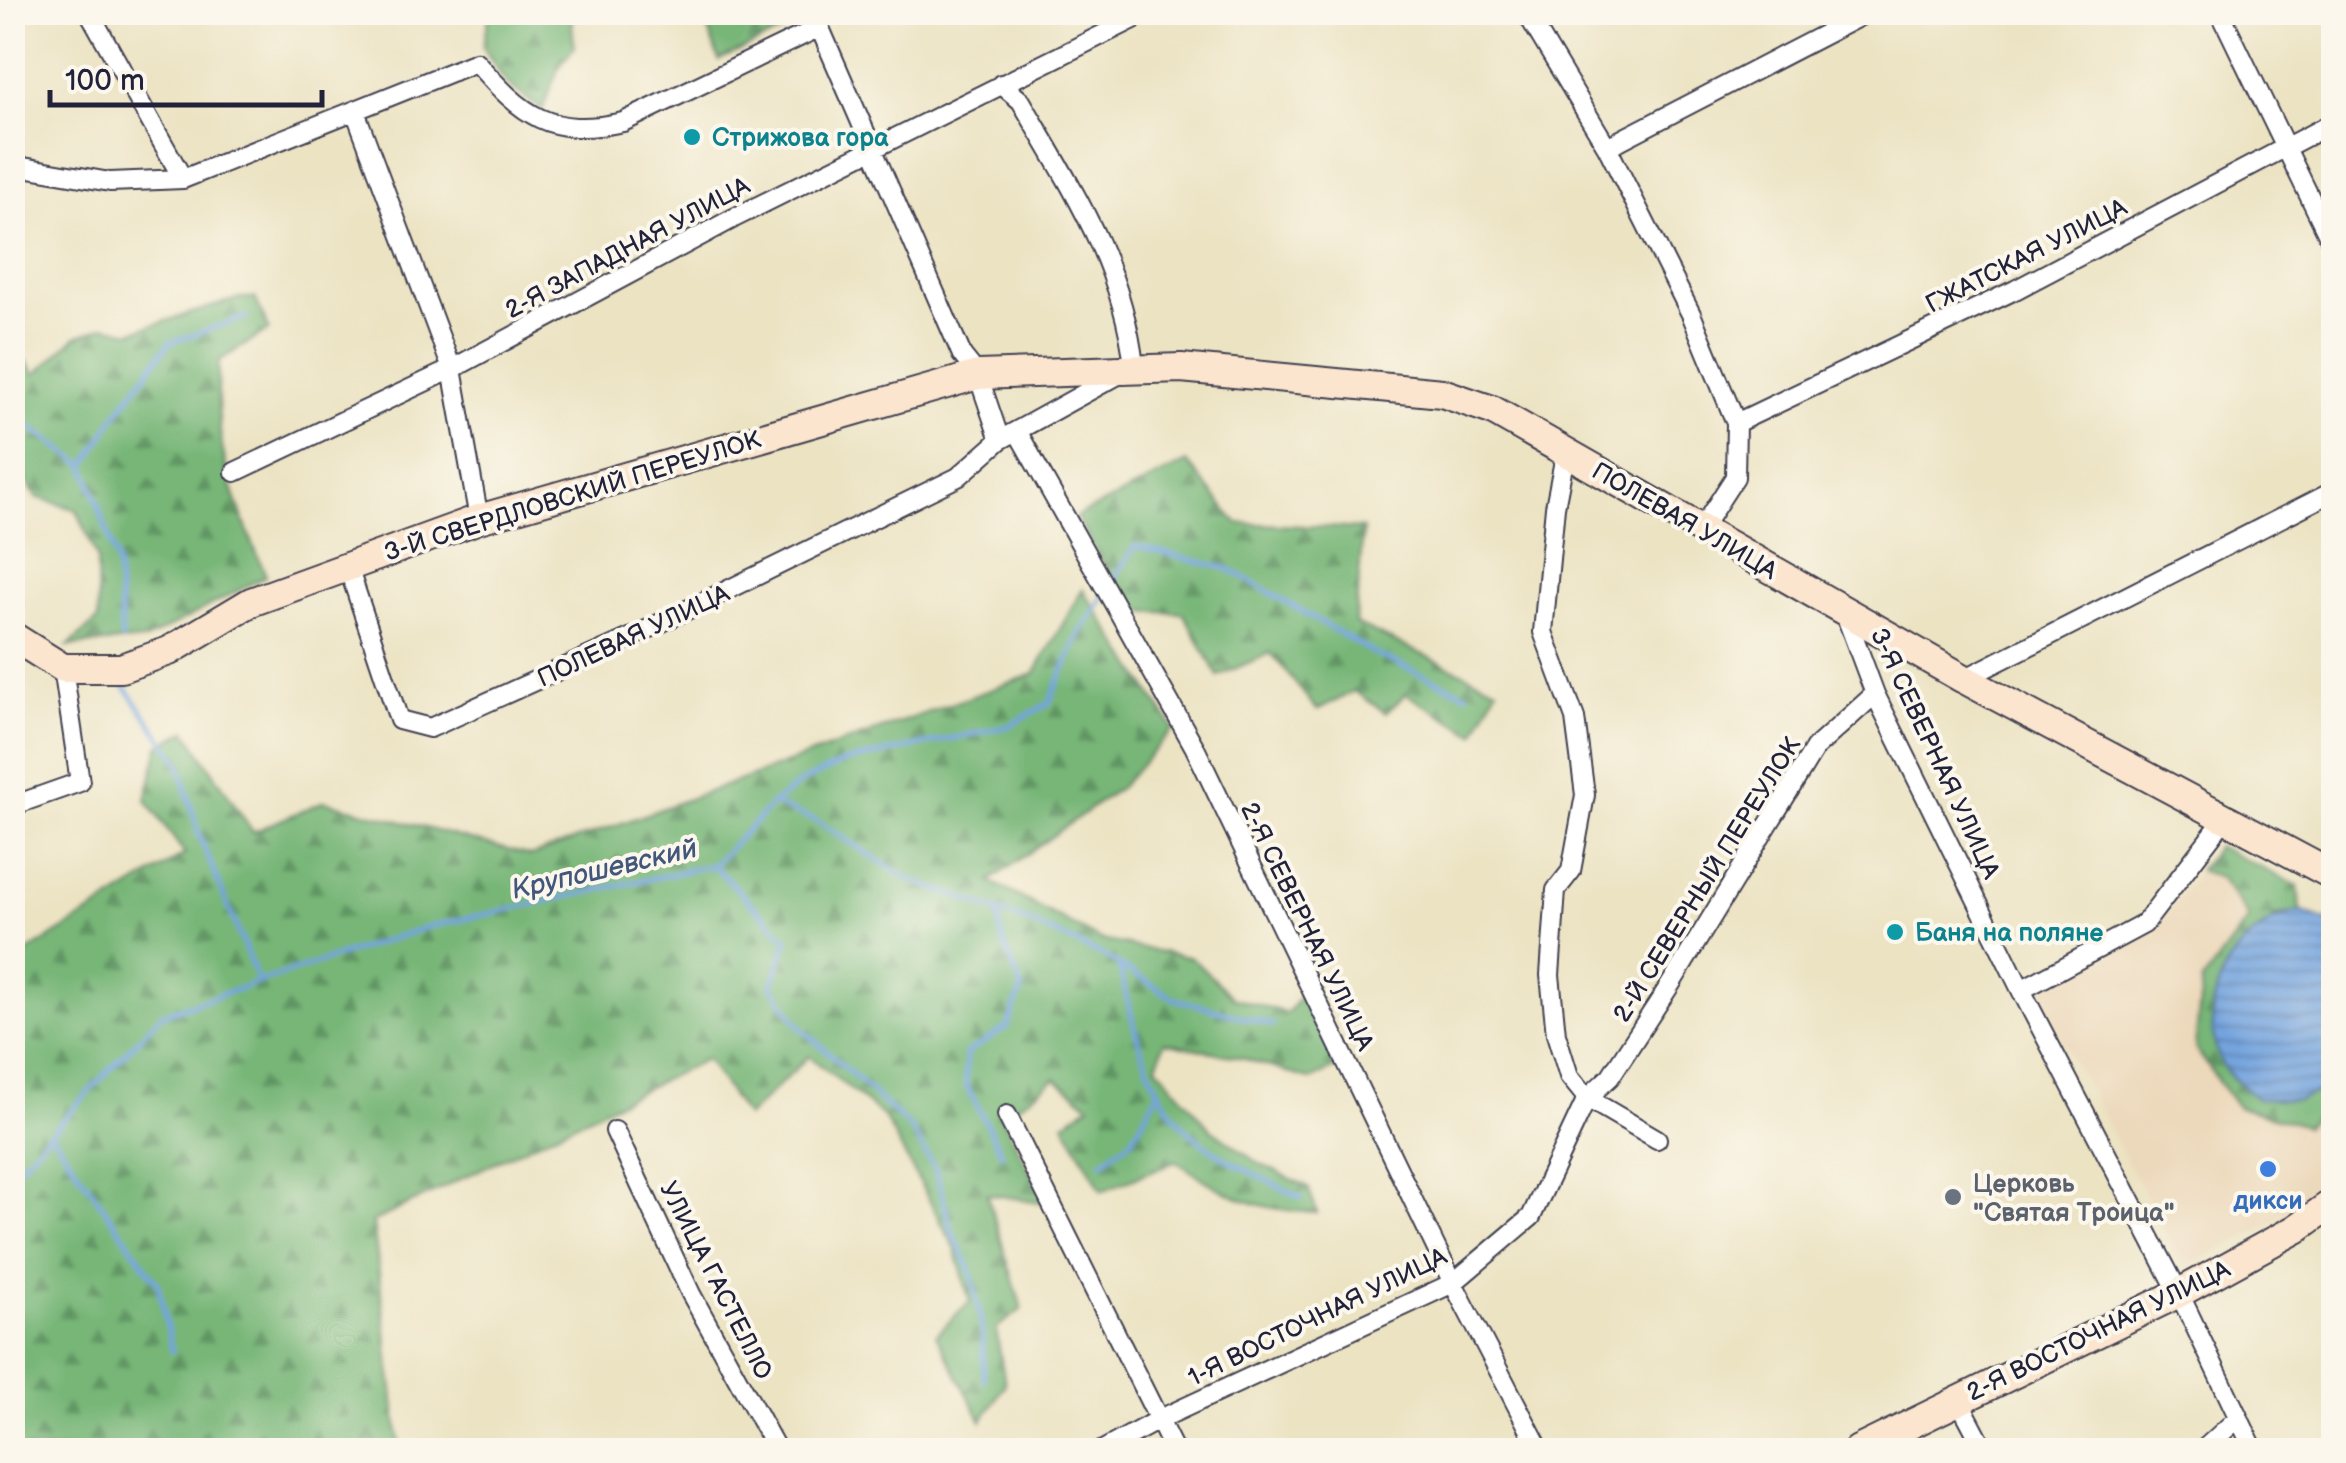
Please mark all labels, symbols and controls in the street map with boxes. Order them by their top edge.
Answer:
scale bar [50,45,322,107]
text: 100 m [65,63,145,99]
place label: Стрижова гора [712,123,889,154]
marker: Стрижова гора [681,126,703,148]
street label: 2-Я ЗАПАДНАЯ УЛИЦА [500,170,756,326]
street label: ГЖАТСКАЯ УЛИЦА [1921,192,2133,320]
street label: 3-Й СВЕРДЛОВСКИЙ ПЕРЕУЛОК [380,424,765,569]
street label: ПОЛЕВАЯ УЛИЦА [1586,456,1783,587]
street label: ПОЛЕВАЯ УЛИЦА [533,578,735,694]
street label: 3-Я СЕВЕРНАЯ УЛИЦА [1863,623,2007,885]
street label: 2-Й СЕВЕРНЫЙ ПЕРЕУЛОК [1607,731,1808,1028]
street label: 2-Я СЕВЕРНАЯ УЛИЦА [1233,797,1381,1057]
water label: Крупошевский [508,832,700,907]
place label: Баня на поляне [1915,918,2104,949]
marker: Баня на поляне [1884,921,1906,943]
marker: дикси [2257,1158,2279,1180]
place label: Церковь "Святая Троица" [1973,1169,2175,1229]
street label: УЛИЦА ГАСТЕЛЛО [652,1176,779,1385]
marker: Церковь "Святая Троица" [1942,1186,1964,1208]
place label: дикси [2232,1186,2303,1217]
street label: 1-Я ВОСТОЧНАЯ УЛИЦА [1183,1241,1453,1394]
street label: 2-Я ВОСТОЧНАЯ УЛИЦА [1962,1254,2236,1409]

